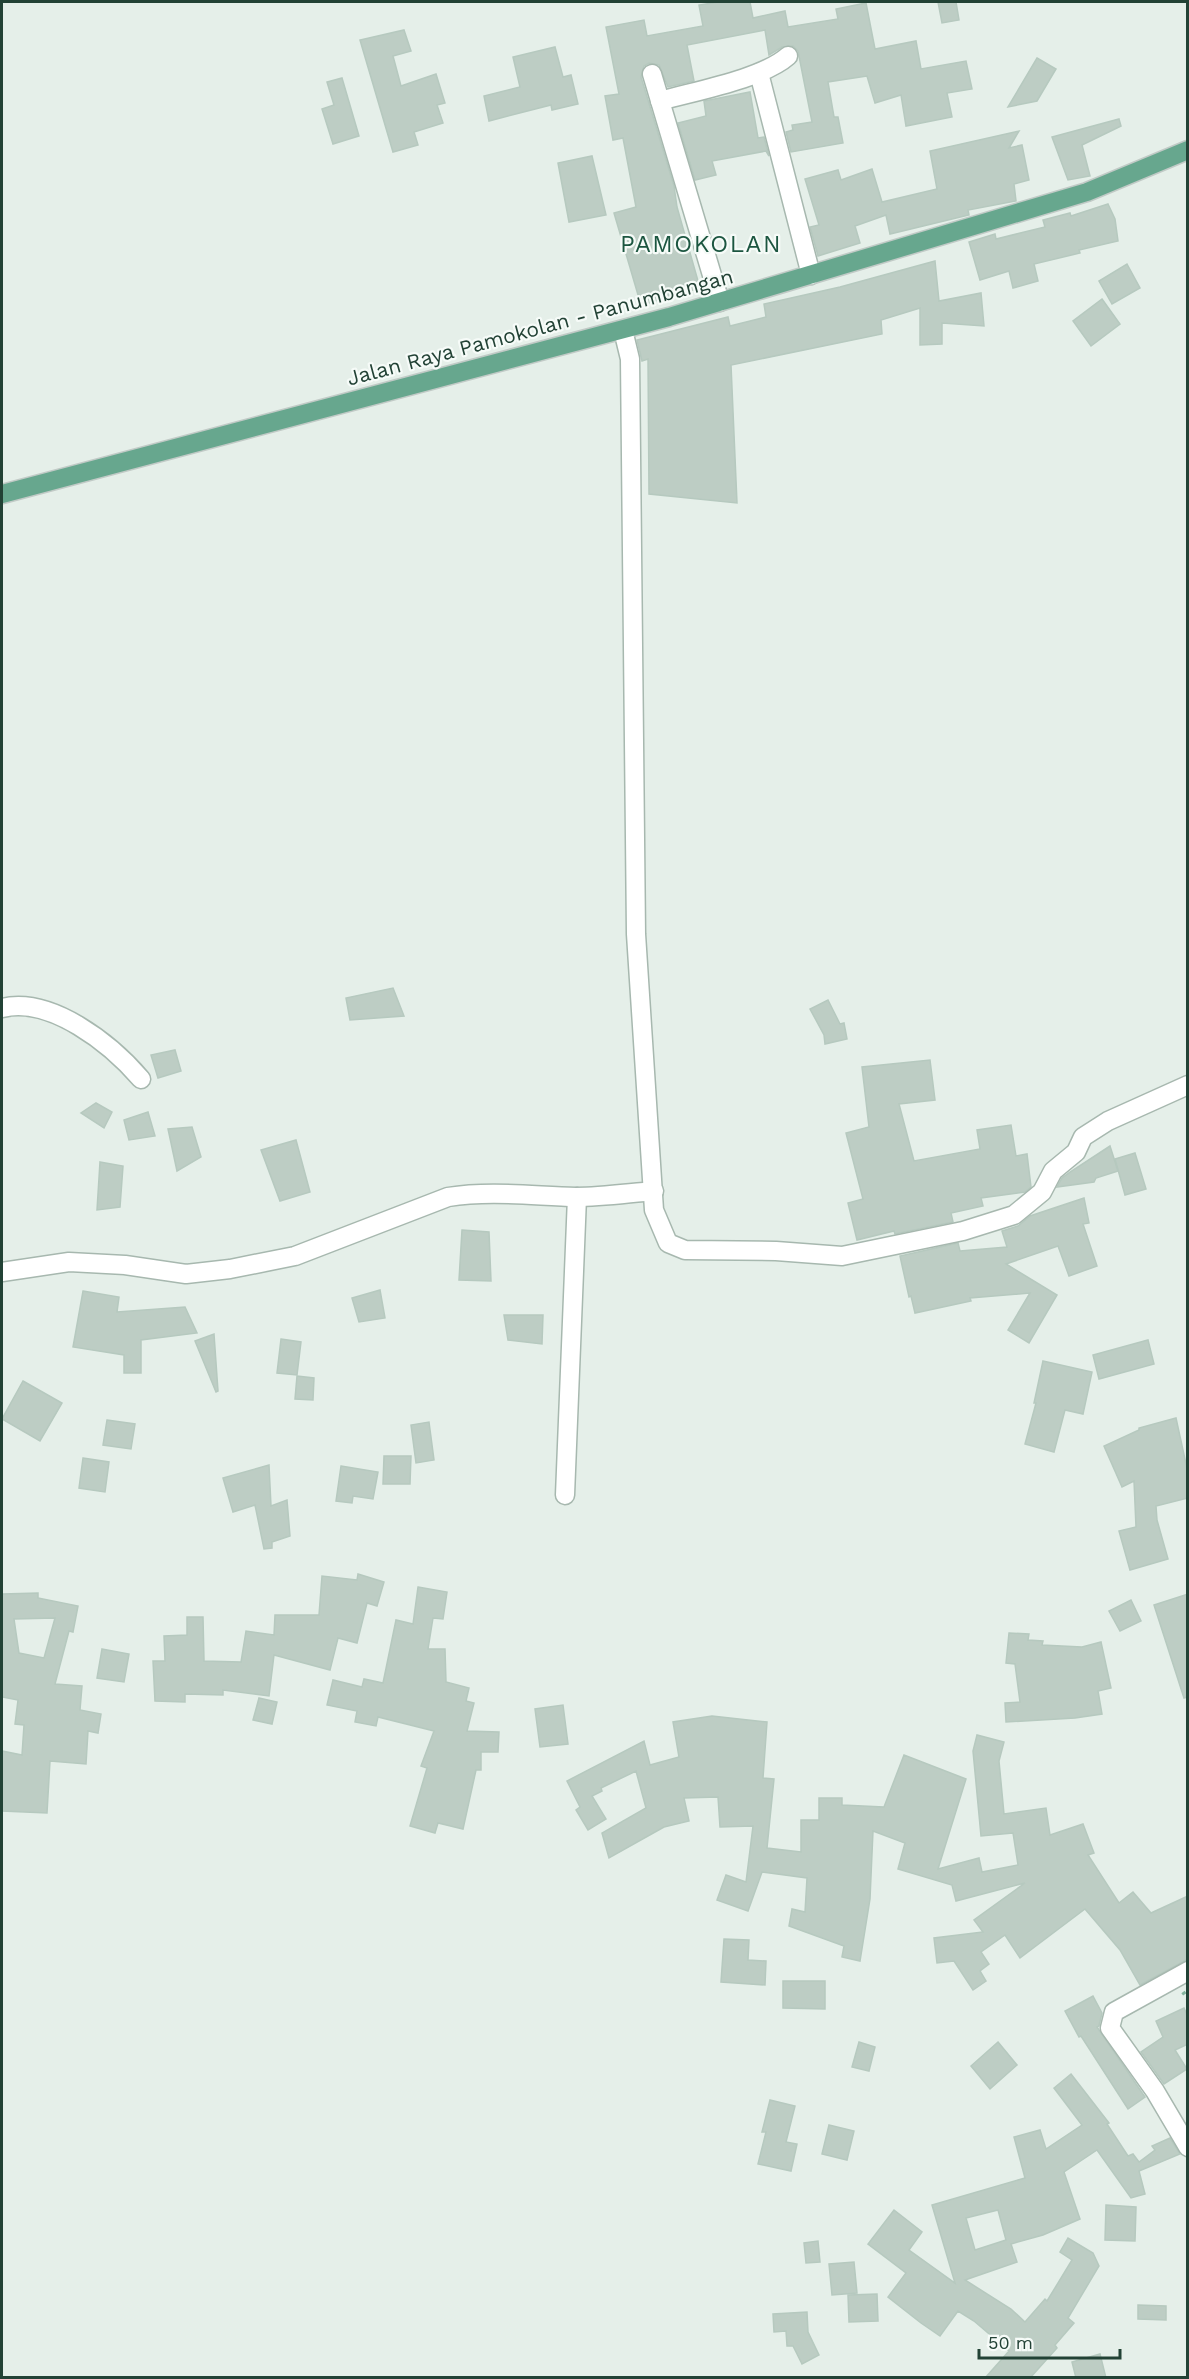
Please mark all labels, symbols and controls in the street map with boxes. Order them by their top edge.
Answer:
district label: PAMOKOLAN [620,230,782,258]
street label: Jalan Raya Pamokolan - Panumbangan [344,263,736,391]
scale bar [979,2322,1120,2360]
text: 50 m [988,2332,1033,2353]

